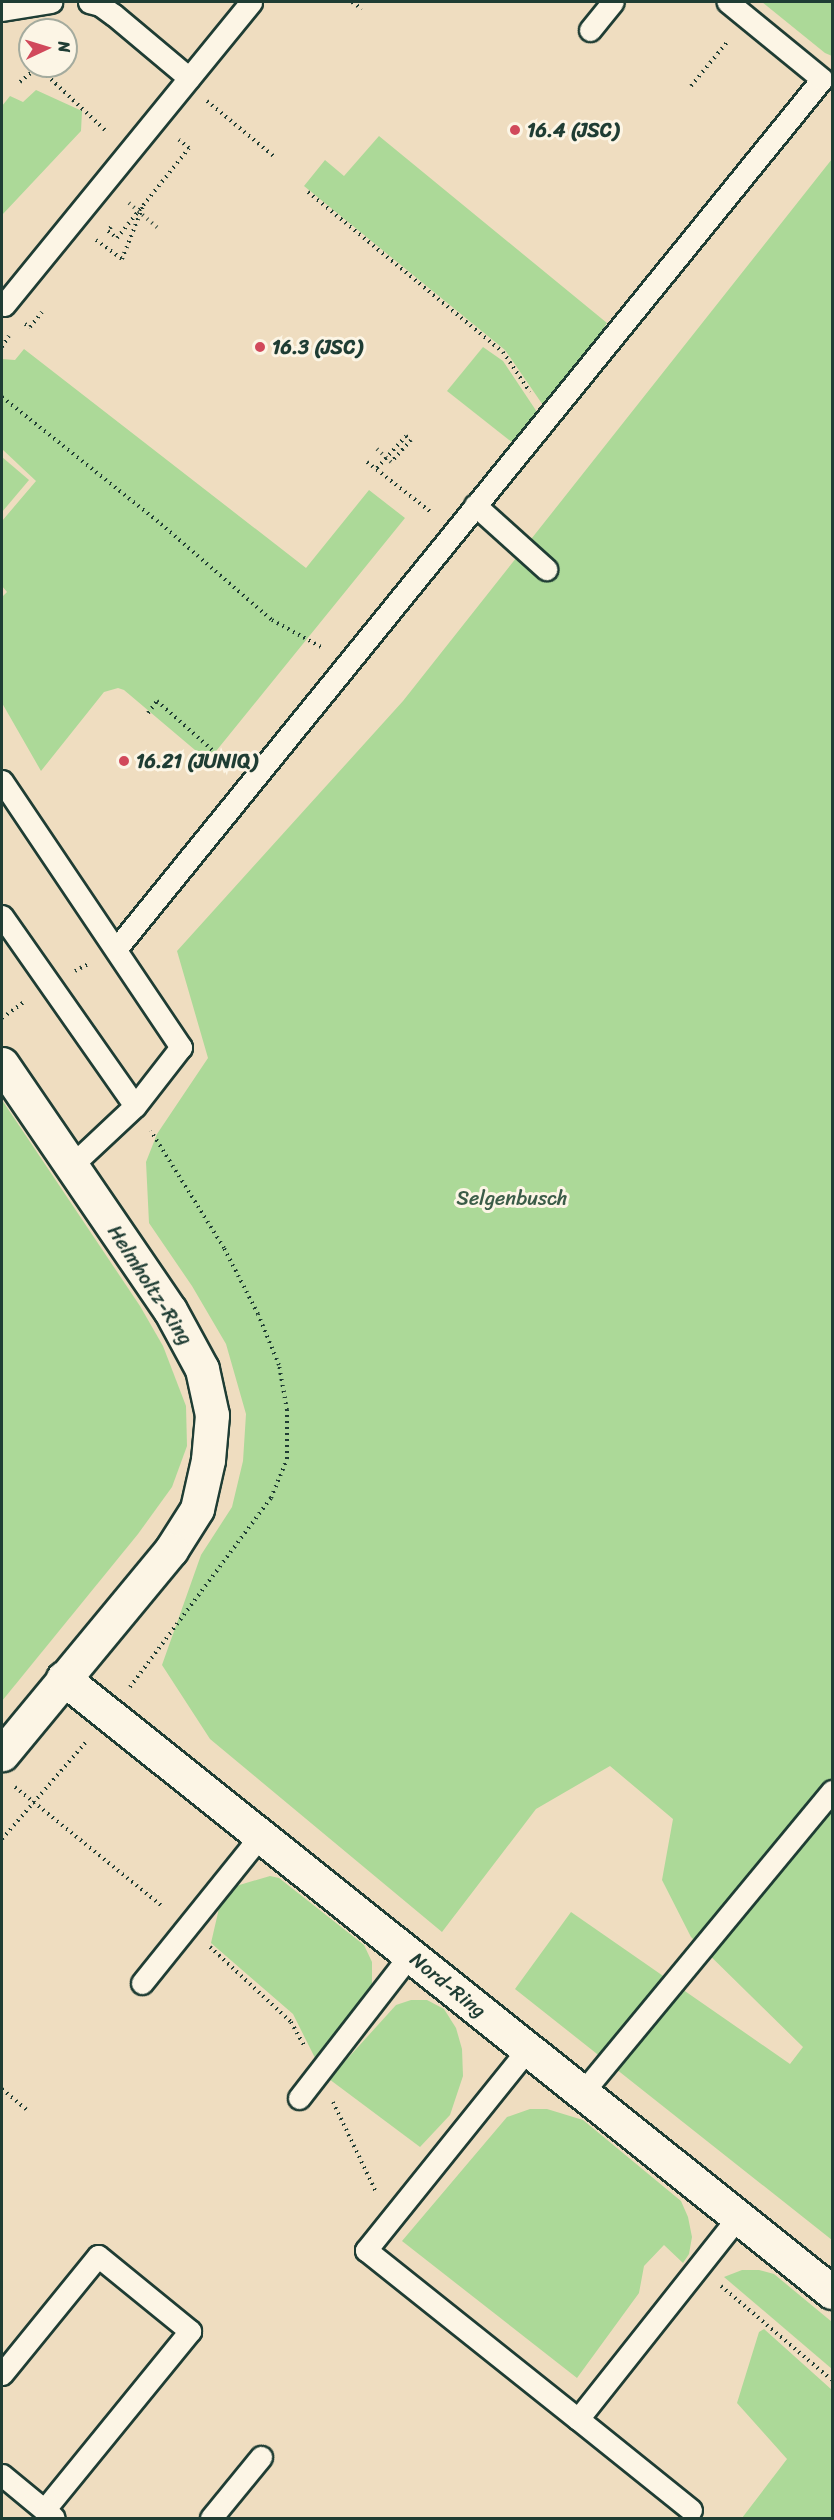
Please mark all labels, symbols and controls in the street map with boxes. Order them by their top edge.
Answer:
north arrow [18,18,78,78]
text: N [50,40,79,53]
place label: 16.4 (JSC) [527,118,619,142]
marker: 16.4 (JSC) [508,123,522,137]
place label: 16.3 (JSC) [272,335,362,359]
marker: 16.3 (JSC) [253,340,267,354]
place label: 16.21 (JUNIQ) [136,749,257,773]
marker: 16.21 (JUNIQ) [117,754,131,768]
park label: Selgenbusch [456,1186,568,1210]
street label: Helmholtz-Ring [102,1221,198,1349]
street label: Nord-Ring [405,1947,491,2023]

